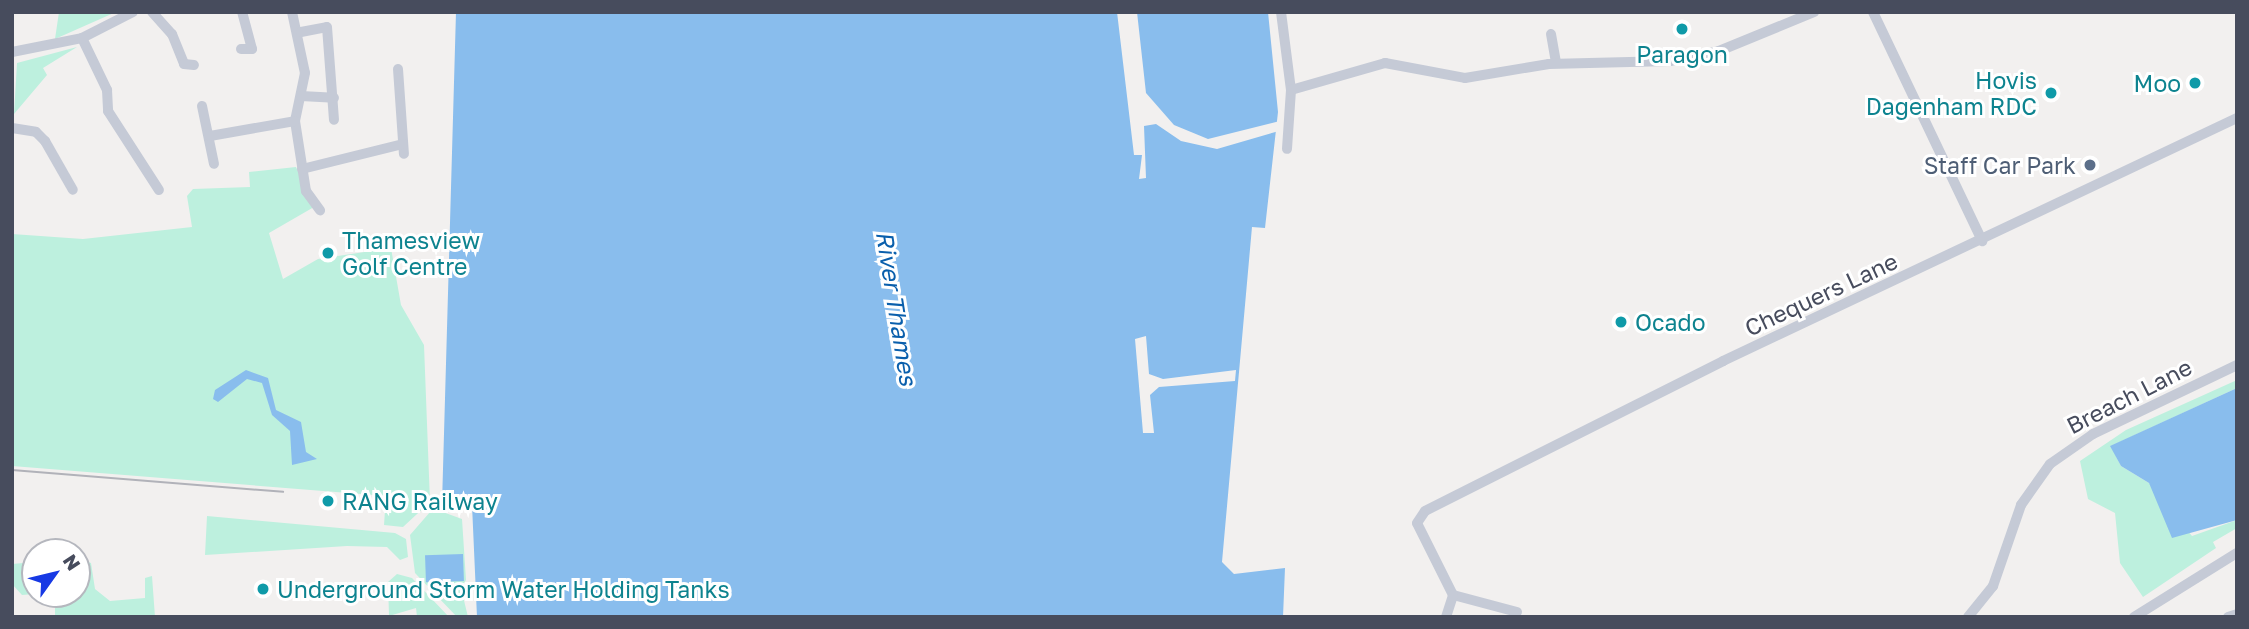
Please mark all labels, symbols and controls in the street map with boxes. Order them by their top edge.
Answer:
marker: Paragon [1674,21,1690,37]
place label: Paragon [1636,40,1728,68]
place label: Hovis Dagenham RDC [1866,66,2037,120]
place label: Moo [2134,69,2181,97]
marker: Moo [2187,75,2203,91]
marker: Hovis Dagenham RDC [2043,85,2059,101]
place label: Staff Car Park [1924,151,2076,179]
marker: Staff Car Park [2082,157,2098,173]
place label: Thamesview Golf Centre [342,226,480,280]
water label: River Thames [871,229,923,387]
marker: Thamesview Golf Centre [320,245,336,261]
street label: Chequers Lane [1740,247,1902,341]
place label: Ocado [1635,308,1705,336]
marker: Ocado [1613,314,1629,330]
street label: Breach Lane [2062,353,2196,439]
place label: RANG Railway [342,487,498,515]
marker: RANG Railway [320,493,336,509]
north arrow [21,538,91,608]
text: N [59,550,86,575]
place label: Underground Storm Water Holding Tanks [277,575,730,603]
marker: Underground Storm Water Holding Tanks [255,581,271,597]

